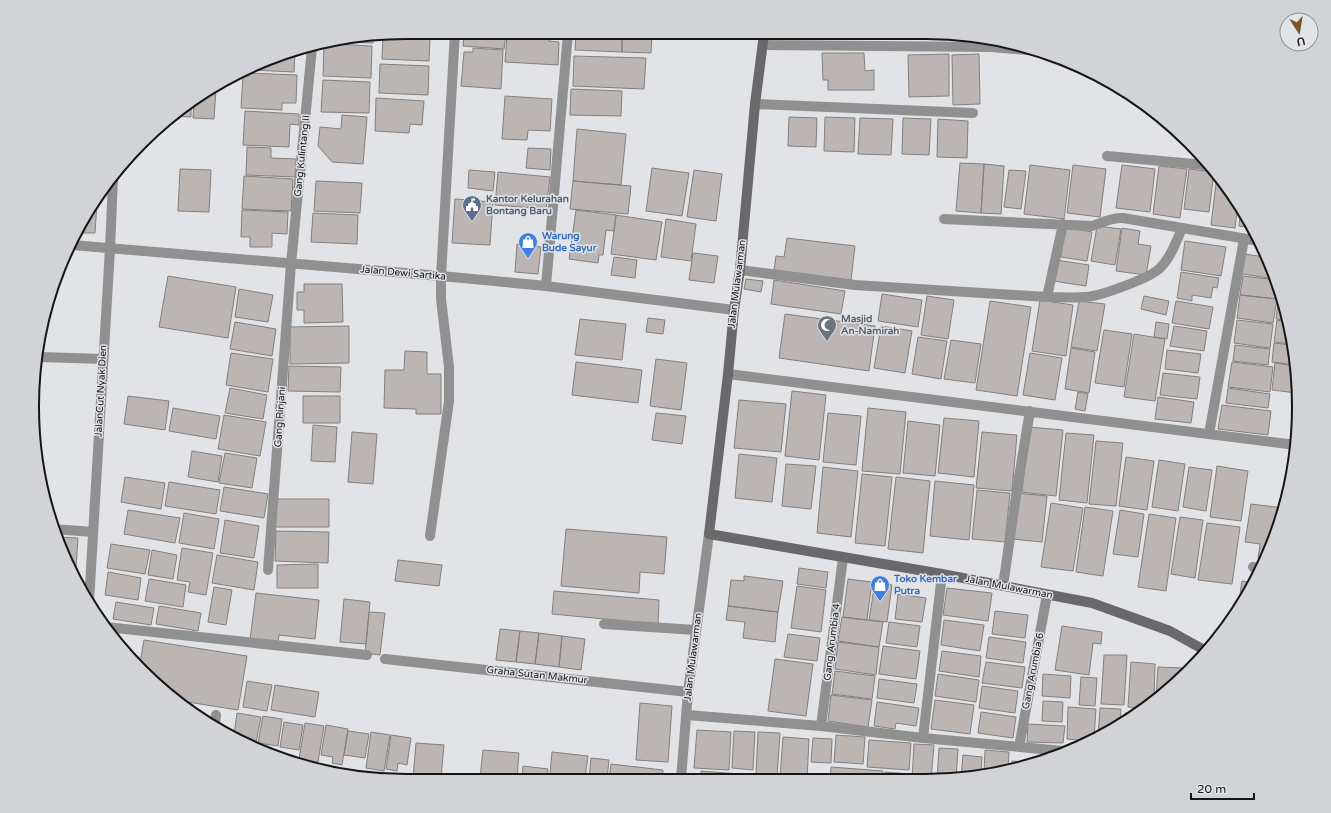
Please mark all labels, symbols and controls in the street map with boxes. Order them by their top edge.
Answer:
north arrow [1279,12,1319,52]
text: U [1296,34,1306,49]
street label: Gang Kulintang II [292,115,312,197]
place label: Kantor Kelurahan Bontang Baru [486,193,569,217]
public building icon: Kantor Kelurahan Bontang Baru [461,194,483,222]
place label: Warung Bude Sayur [542,230,597,254]
shop icon: Warung Bude Sayur [517,231,539,259]
street label: Jalan Mulawarman [726,239,748,329]
street label: Jalan Dewi Sartika [360,263,446,283]
place label: Masjid An-Namirah [841,313,899,337]
mosque icon: Masjid An-Namirah [816,314,838,342]
street label: JalanCut Nyak Dien [93,345,109,437]
street label: Gang Rinjani [272,386,288,448]
place label: Toko Kembar Putra [893,573,957,597]
street label: Jalan Mulawarman [964,573,1054,601]
shop icon: Toko Kembar Putra [869,574,891,602]
street label: Gang Arumbia 4 [821,603,843,681]
street label: Jalan Mulawarman [682,612,704,702]
street label: Gang Arumbia 6 [1020,632,1046,710]
street label: Graha Sutan Makmur [486,664,588,686]
scale bar [1191,775,1254,801]
text: 20 m [1197,782,1226,796]

